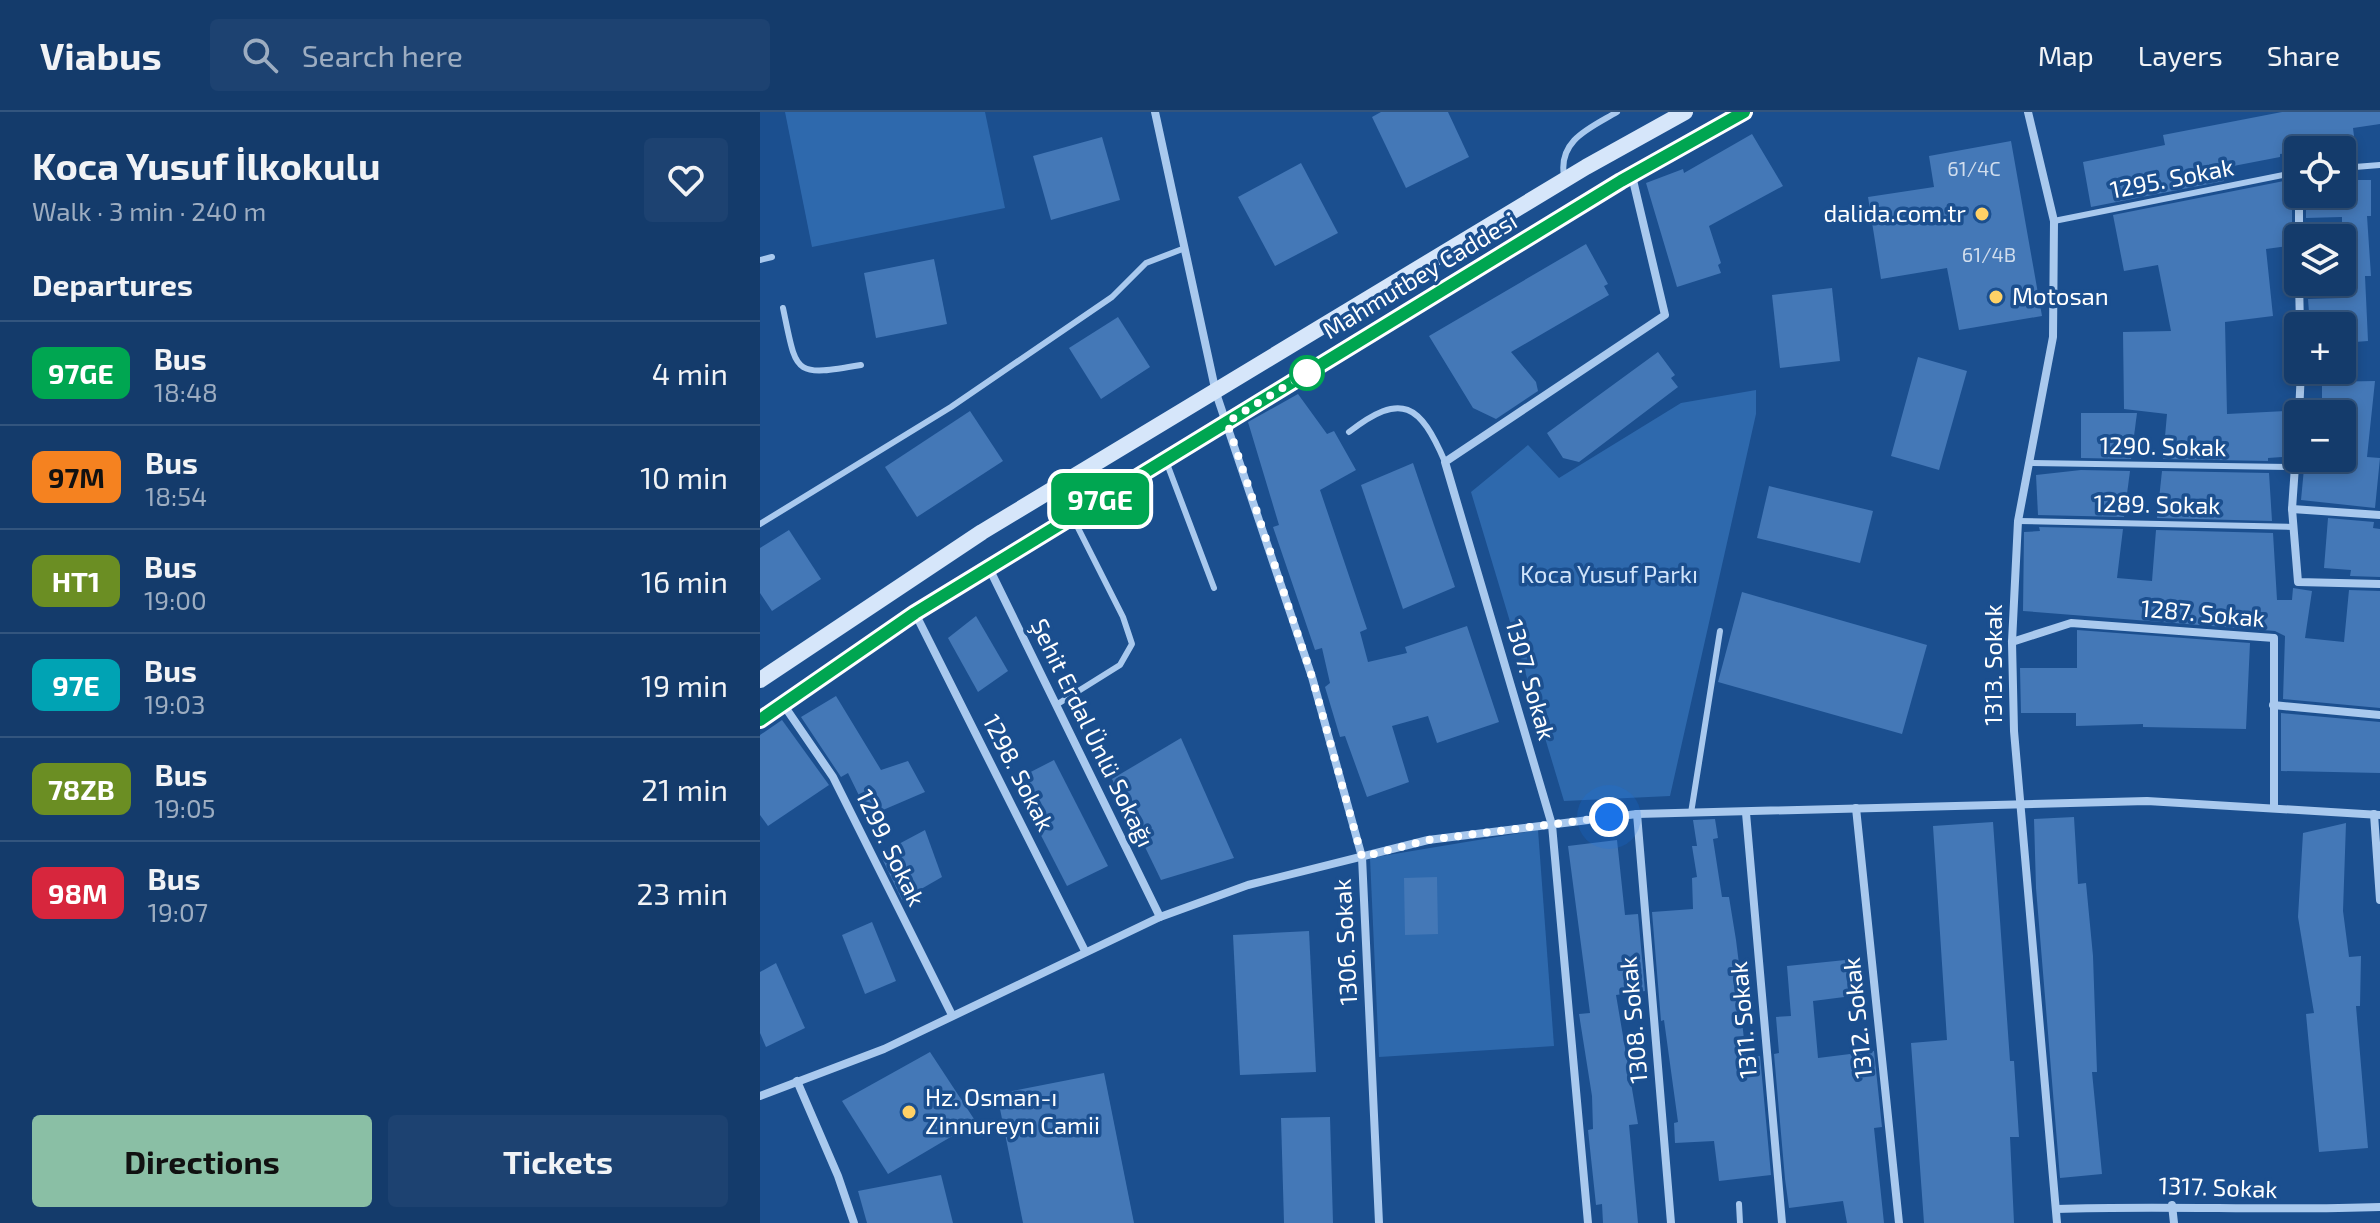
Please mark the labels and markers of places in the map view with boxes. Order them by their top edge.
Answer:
place label: dalida.com.tr [1823,198,1966,227]
marker: dalida.com.tr [1973,205,1991,223]
place label: Motosan [2012,281,2109,310]
marker: Motosan [1987,288,2005,306]
unlabelled marker [1290,356,1324,390]
place label: Hz. Osman-ı Zinnureyn Camii [925,1082,1100,1139]
marker: Hz. Osman-ı Zinnureyn Camii [900,1103,918,1121]

